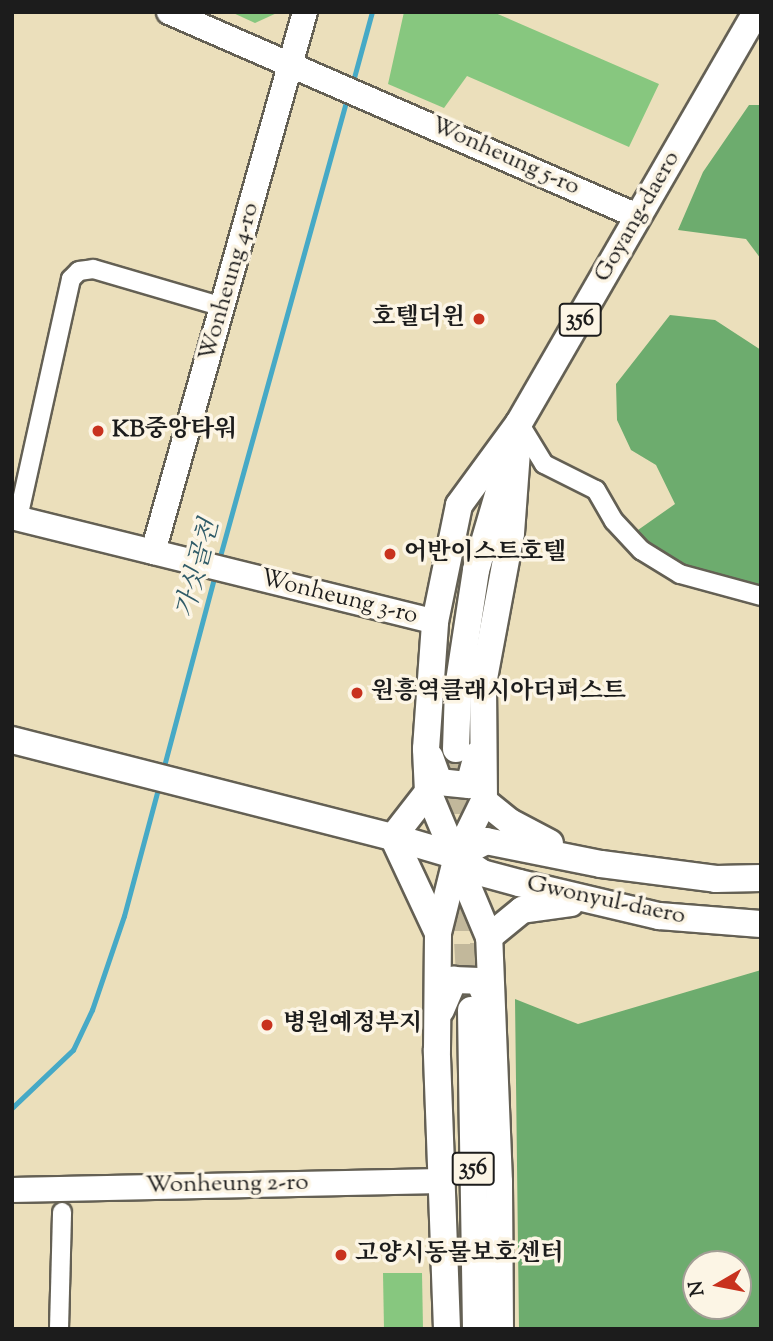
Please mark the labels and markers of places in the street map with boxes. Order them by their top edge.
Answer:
place label: 호텔더윈 [372,305,465,333]
marker: 호텔더윈 [471,311,487,327]
place label: KB중앙타워 [112,417,237,445]
marker: KB중앙타워 [90,423,106,439]
place label: 어반이스트호텔 [404,540,566,568]
marker: 어반이스트호텔 [382,546,398,562]
place label: 원흥역클래시아더퍼스트 [371,679,626,707]
marker: 원흥역클래시아더퍼스트 [349,685,365,701]
place label: 병원예정부지 [283,1011,422,1039]
marker: 병원예정부지 [257,1015,277,1035]
place label: 고양시동물보호센터 [355,1241,564,1269]
marker: 고양시동물보호센터 [333,1247,349,1263]

